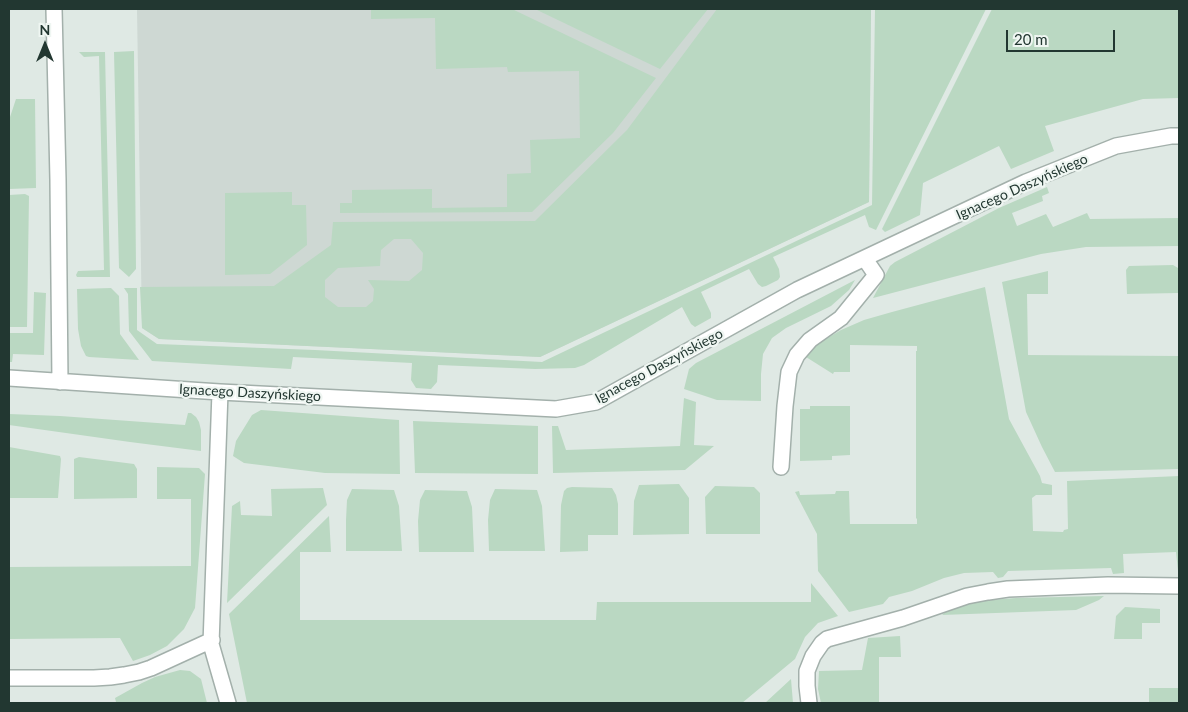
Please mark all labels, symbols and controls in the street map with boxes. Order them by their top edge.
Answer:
north arrow [20,20,70,70]
scale bar [1008,20,1117,52]
text: N [40,21,50,38]
text: 20 m [1014,30,1048,48]
street label: Ignacego Daszyńskiego [954,150,1090,224]
street label: Ignacego Daszyńskiego [592,325,726,407]
street label: Ignacego Daszyńskiego [179,381,321,405]

